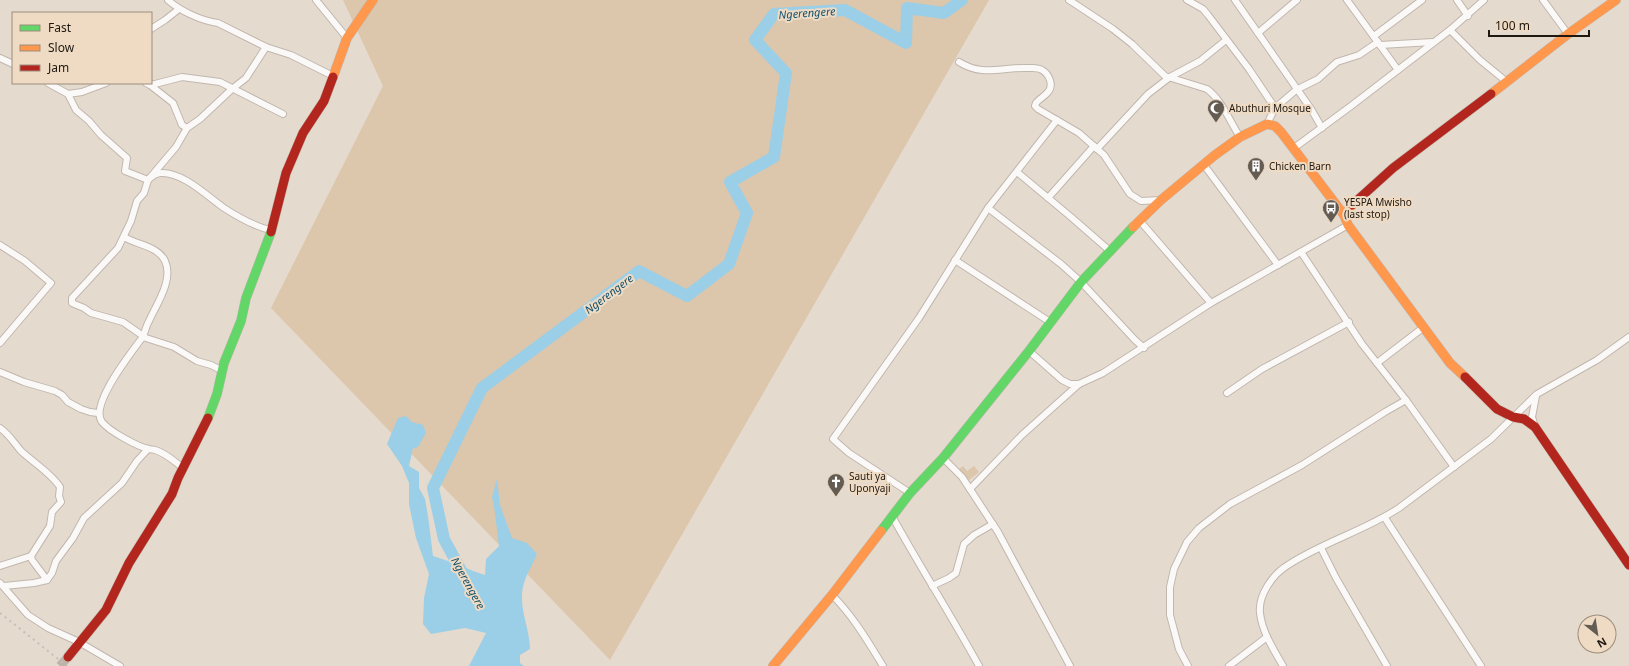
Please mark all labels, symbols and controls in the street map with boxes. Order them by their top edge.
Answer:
water label: Ngerengere [778,3,837,22]
legend [12,12,152,84]
scale bar [1489,12,1589,38]
text: 100 m [1495,17,1530,34]
text: Fast [48,19,72,36]
text: Slow [48,39,75,56]
text: Jam [47,59,69,76]
mosque icon: Abuthuri Mosque [1206,98,1226,123]
place label: Abuthuri Mosque [1229,101,1311,115]
building icon: Chicken Barn [1246,156,1266,181]
place label: Chicken Barn [1269,159,1331,173]
place label: YESPA Mwisho (last stop) [1344,195,1412,221]
bus stop icon: YESPA Mwisho (last stop) [1321,198,1341,223]
water label: Ngerengere [581,270,636,317]
place label: Sauti ya Uponyaji [849,469,891,495]
church icon: Sauti ya Uponyaji [826,472,846,497]
water label: Ngerengere [448,554,489,612]
north arrow [1577,614,1617,654]
text: N [1595,634,1610,652]

